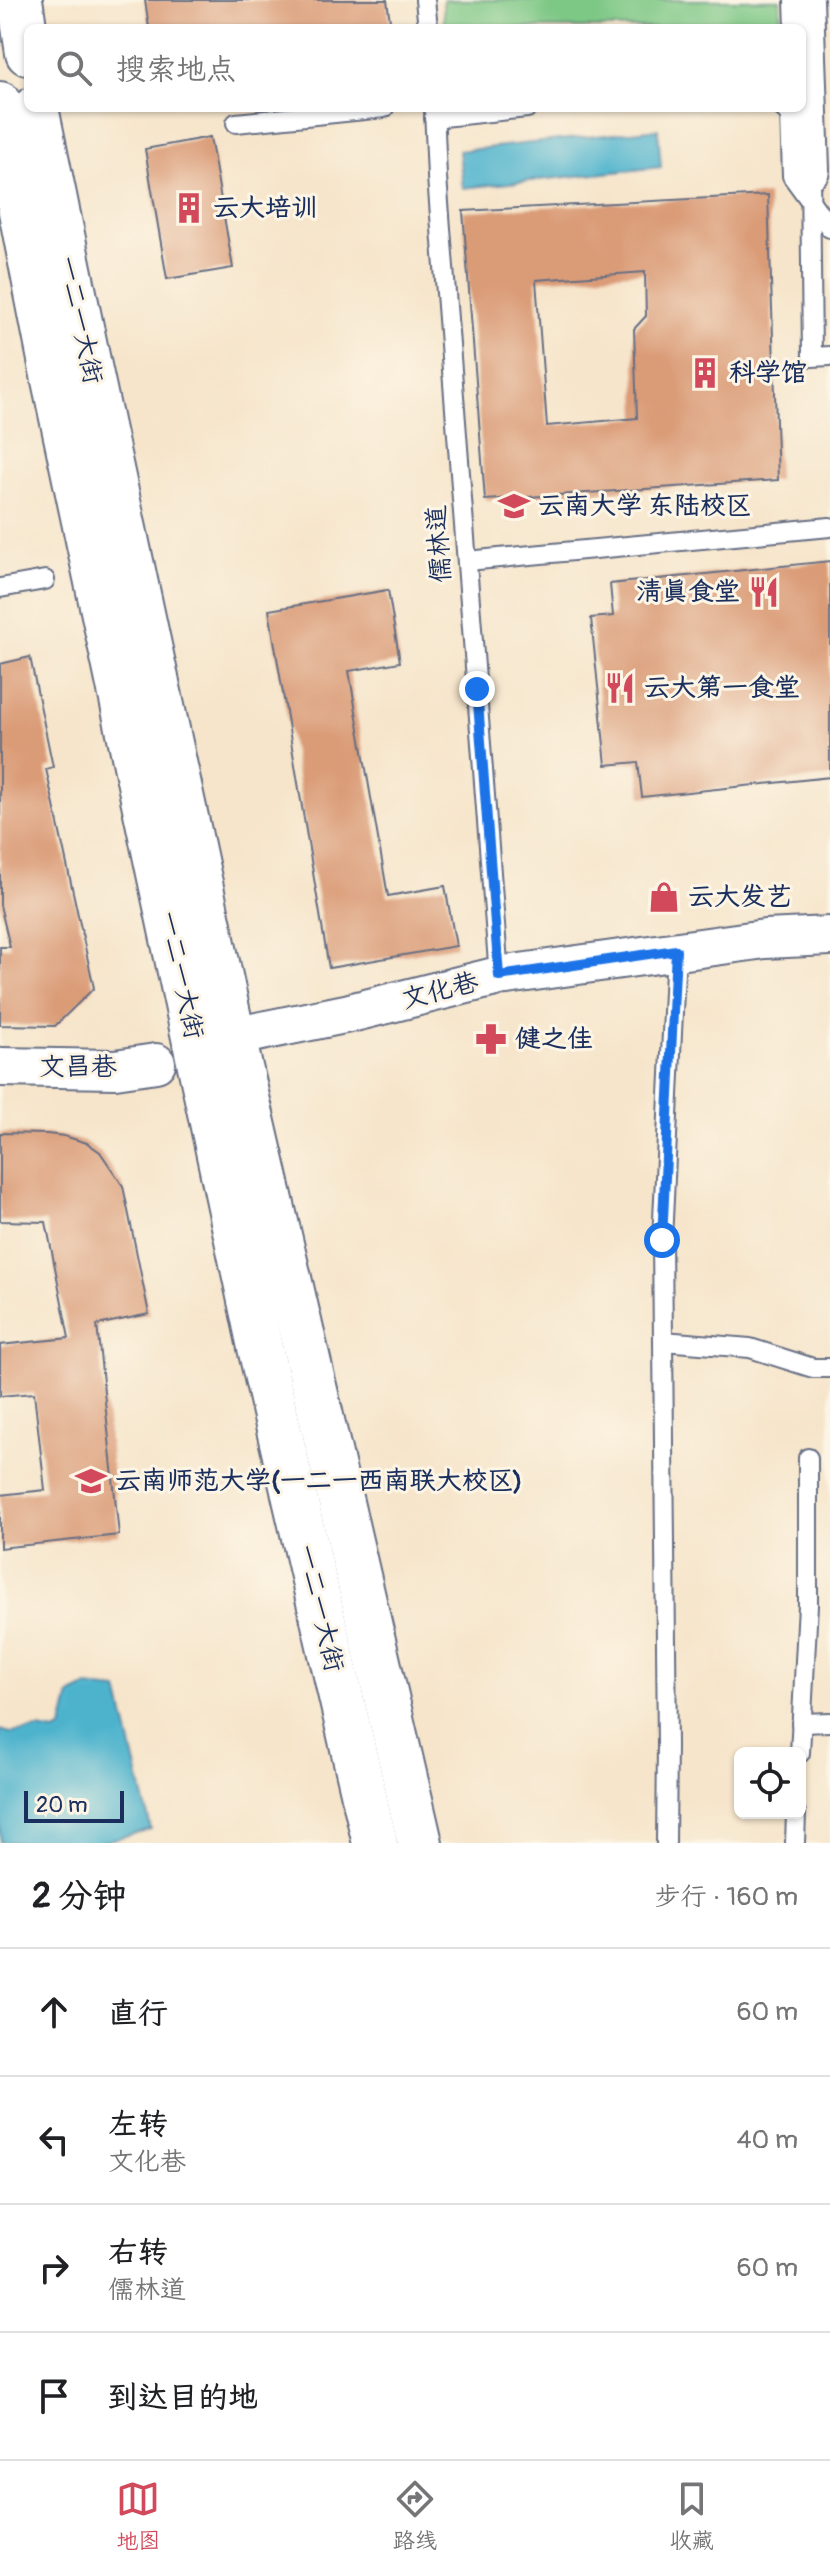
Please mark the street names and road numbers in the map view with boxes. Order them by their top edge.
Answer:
street label: 一二一大街 [51,253,109,387]
street label: 儒林道 [420,504,458,584]
street label: 一二一大街 [152,908,210,1042]
street label: 文化巷 [398,966,482,1016]
street label: 文昌巷 [39,1051,117,1083]
street label: 一二一大街 [290,1541,350,1675]

